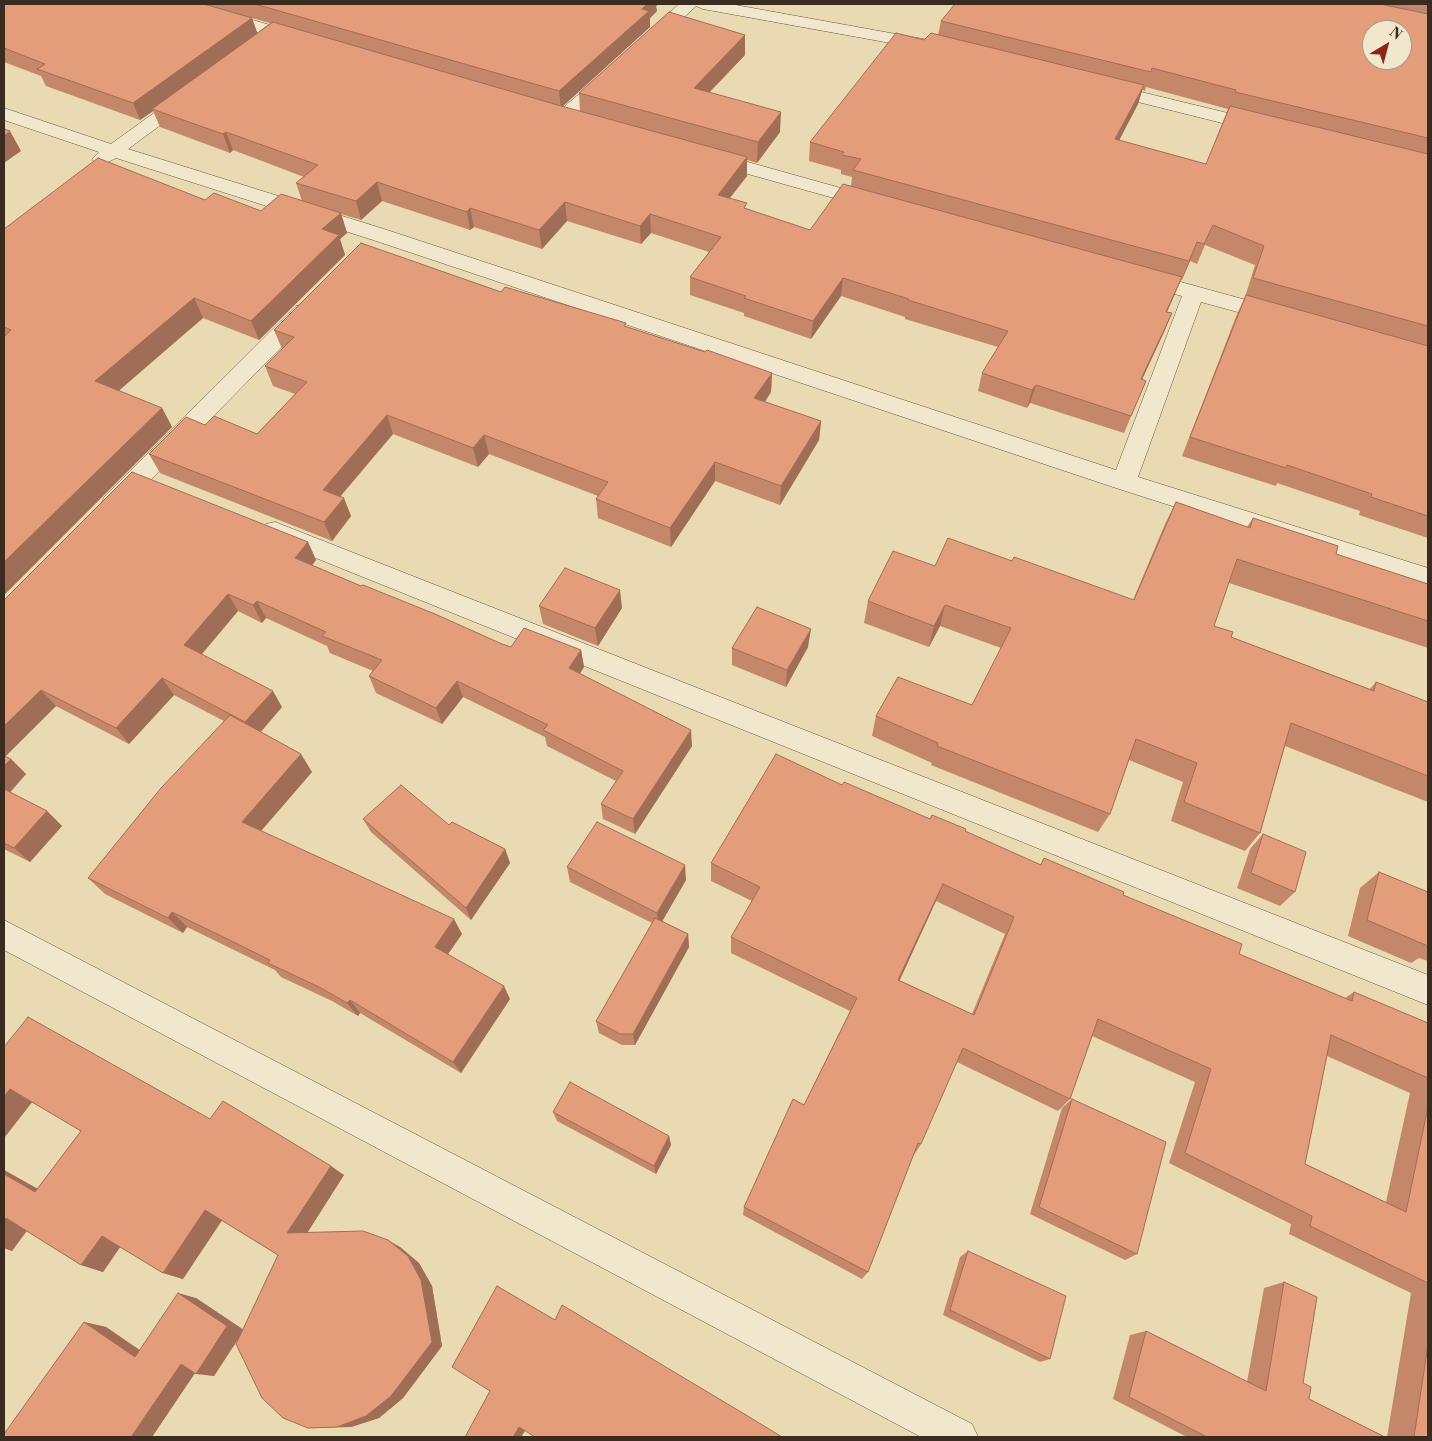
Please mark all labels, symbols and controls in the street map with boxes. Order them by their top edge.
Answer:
north arrow [1362,20,1412,70]
text: N [1386,23,1405,44]

